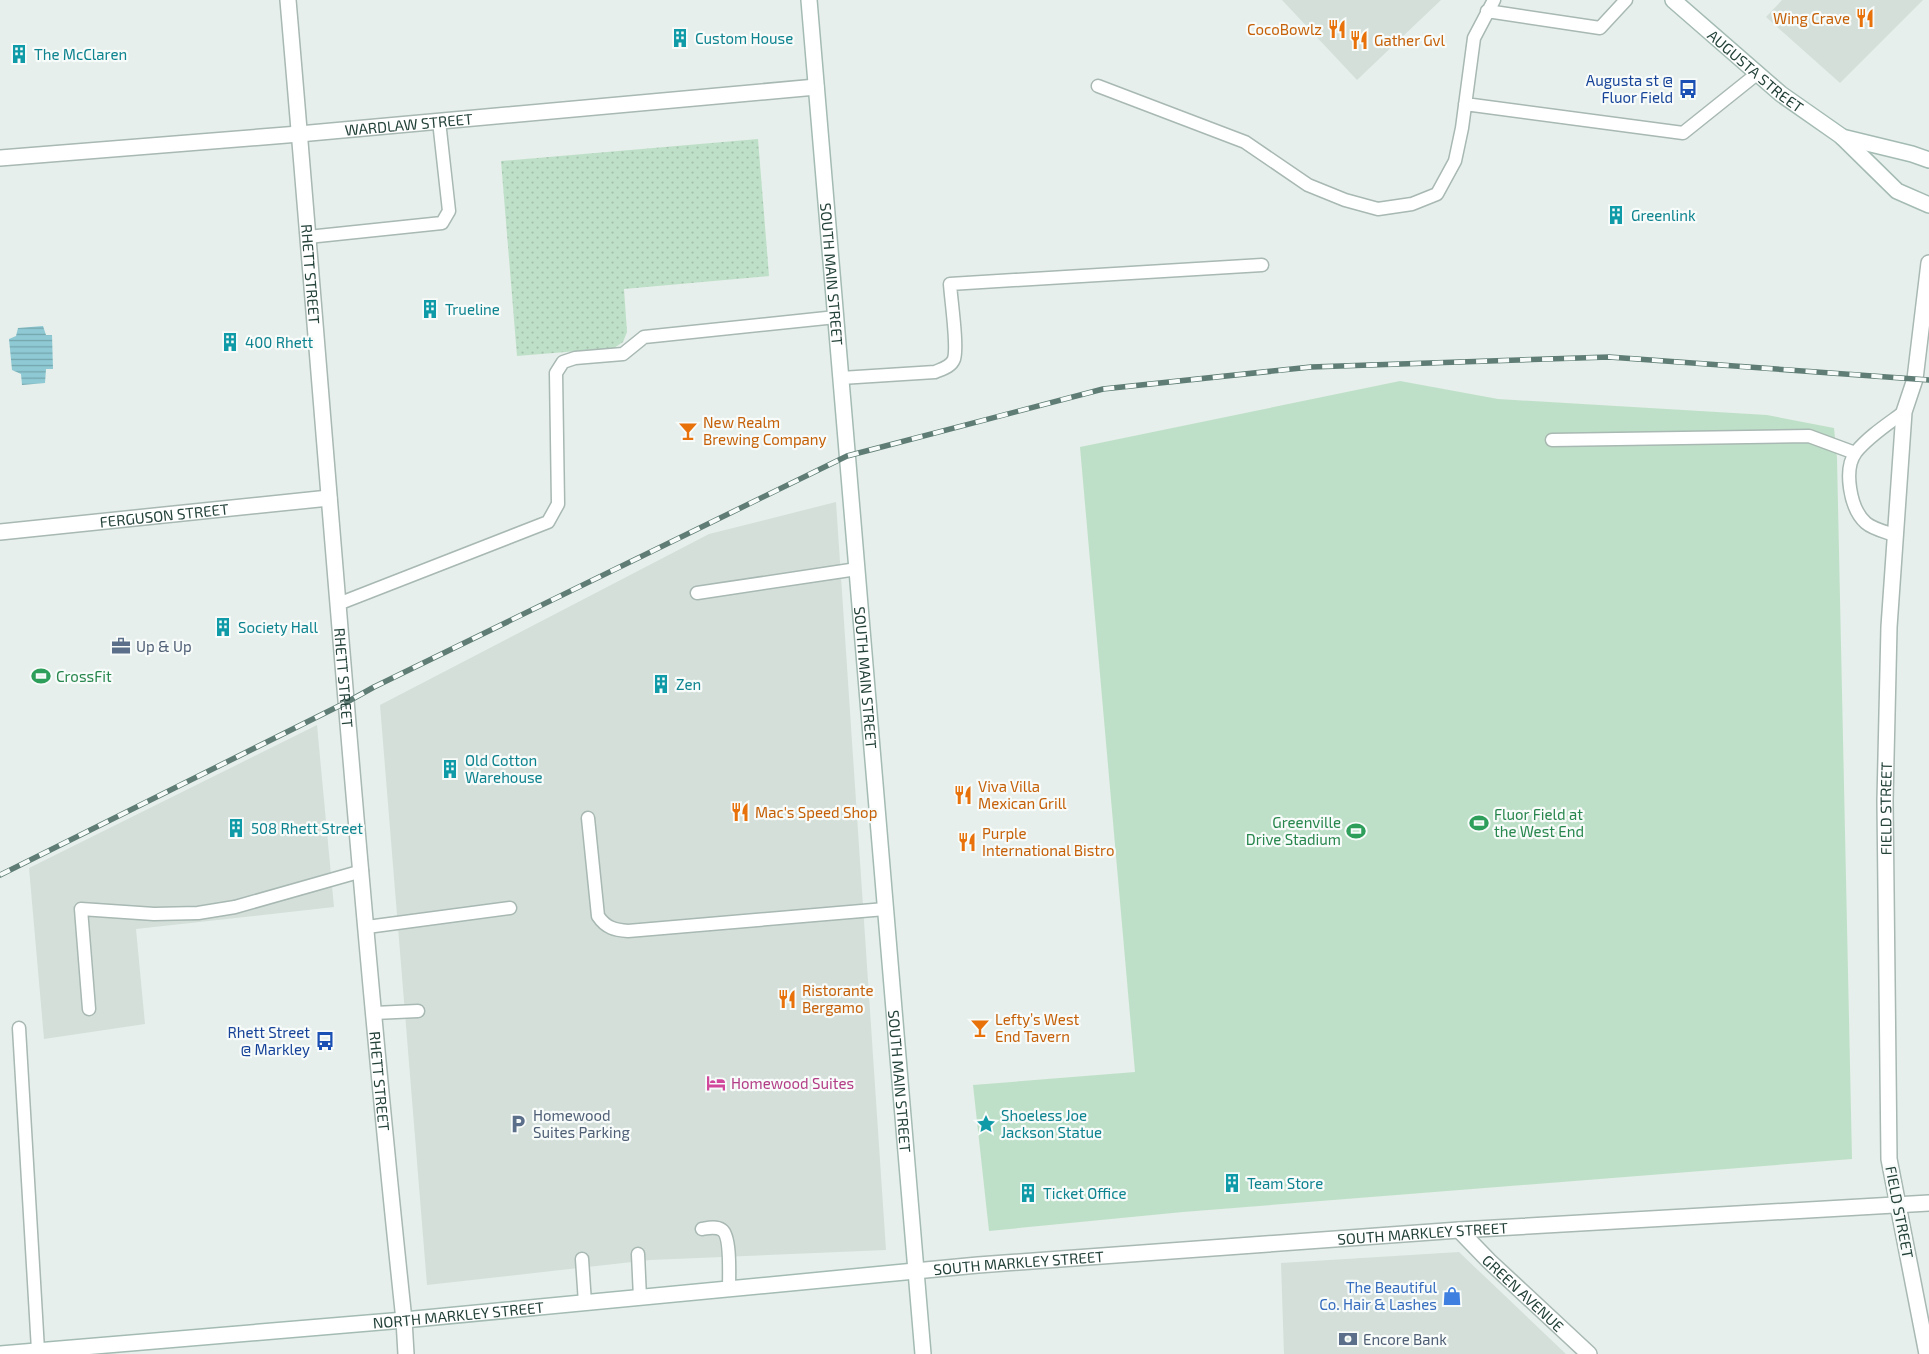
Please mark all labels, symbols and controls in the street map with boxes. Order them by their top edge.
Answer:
restaurant icon: Wing Crave [1854,7,1876,29]
place label: Wing Crave [1773,9,1850,27]
restaurant icon: CocoBowlz [1326,18,1348,40]
place label: CocoBowlz [1247,20,1322,38]
street label: AUGUSTA STREET [1704,26,1807,116]
building icon: Custom House [669,27,691,49]
place label: Custom House [695,29,793,47]
restaurant icon: Gather Gvl [1348,29,1370,51]
place label: Gather Gvl [1374,31,1446,49]
building icon: The McClaren [8,43,30,65]
place label: The McClaren [34,45,127,63]
place label: Augusta st @ Fluor Field [1586,71,1673,106]
bus stop icon: Augusta st @ Fluor Field [1677,78,1699,100]
street label: WARDLAW STREET [344,109,474,139]
street label: SOUTH MAIN STREET [817,202,847,346]
building icon: Greenlink [1605,204,1627,226]
place label: Greenlink [1631,206,1696,224]
street label: RHETT STREET [298,223,324,325]
building icon: Trueline [419,298,441,320]
place label: Trueline [445,300,500,318]
building icon: 400 Rhett [219,331,241,353]
place label: 400 Rhett [245,333,313,351]
place label: New Realm Brewing Company [703,413,827,448]
bar icon: New Realm Brewing Company [677,420,699,442]
street label: FERGUSON STREET [99,499,230,531]
street label: SOUTH MAIN STREET [851,606,881,750]
building icon: Society Hall [212,616,234,638]
place label: Society Hall [238,618,318,636]
street label: RHETT STREET [331,627,357,729]
office icon: Up & Up [110,635,132,657]
place label: Up & Up [136,637,192,655]
sports icon: CrossFit [30,665,52,687]
place label: CrossFit [56,667,112,685]
building icon: Zen [650,673,672,695]
place label: Zen [676,675,701,693]
place label: Old Cotton Warehouse [465,751,543,786]
building icon: Old Cotton Warehouse [439,758,461,780]
street label: FIELD STREET [1876,761,1895,856]
place label: Viva Villa Mexican Grill [978,777,1067,812]
restaurant icon: Viva Villa Mexican Grill [952,784,974,806]
restaurant icon: Mac's Speed Shop [729,801,751,823]
place label: Mac's Speed Shop [755,803,877,821]
place label: Fluor Field at the West End [1494,805,1584,840]
sports icon: Fluor Field at the West End [1468,812,1490,834]
place label: Greenville Drive Stadium [1246,813,1341,848]
building icon: 508 Rhett Street [225,817,247,839]
place label: 508 Rhett Street [251,819,363,837]
sports icon: Greenville Drive Stadium [1345,820,1367,842]
place label: Purple International Bistro [982,824,1114,859]
restaurant icon: Purple International Bistro [956,831,978,853]
place label: Ristorante Bergamo [802,981,874,1016]
restaurant icon: Ristorante Bergamo [776,988,798,1010]
street label: SOUTH MAIN STREET [885,1009,915,1153]
place label: Lefty’s West End Tavern [995,1010,1079,1045]
bar icon: Lefty’s West End Tavern [969,1017,991,1039]
place label: Rhett Street @ Markley [227,1023,310,1058]
bus stop icon: Rhett Street @ Markley [314,1030,336,1052]
street label: RHETT STREET [366,1030,394,1132]
hotel icon: Homewood Suites [705,1072,727,1094]
place label: Homewood Suites [731,1074,854,1092]
place label: Homewood Suites Parking [533,1106,631,1141]
place label: Shoeless Joe Jackson Statue [1001,1106,1102,1141]
parking icon: Homewood Suites Parking [507,1113,529,1135]
place icon: Shoeless Joe Jackson Statue [975,1113,997,1135]
street label: FIELD STREET [1882,1164,1918,1260]
building icon: Team Store [1221,1172,1243,1194]
place label: Team Store [1247,1174,1323,1192]
building icon: Ticket Office [1017,1182,1039,1204]
place label: Ticket Office [1043,1184,1127,1202]
street label: SOUTH MARKLEY STREET [1337,1218,1509,1248]
street label: SOUTH MARKLEY STREET [933,1247,1105,1278]
street label: GREEN AVENUE [1479,1251,1568,1335]
place label: The Beautiful Co. Hair & Lashes [1319,1278,1438,1313]
shop icon: The Beautiful Co. Hair & Lashes [1441,1285,1463,1307]
street label: NORTH MARKLEY STREET [372,1298,545,1332]
bank icon: Encore Bank [1337,1328,1359,1350]
place label: Encore Bank [1363,1330,1447,1348]

